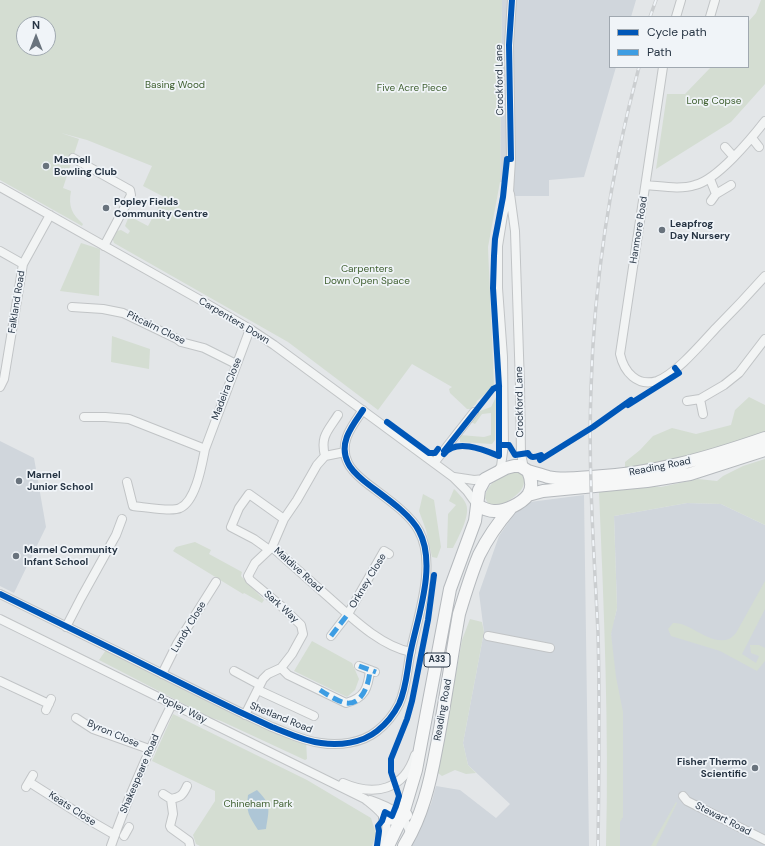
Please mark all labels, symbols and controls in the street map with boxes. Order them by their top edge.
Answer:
north arrow [16,16,56,56]
legend [609,16,749,68]
text: N [32,18,40,32]
text: Cycle path [647,24,707,40]
street label: Crockford Lane [493,44,507,116]
text: Path [647,44,672,60]
park label: Basing Wood [145,79,205,91]
park label: Five Acre Piece [377,82,447,94]
park label: Long Copse [686,95,742,107]
place label: Marnell Bowling Club [54,154,117,178]
marker: Marnell Bowling Club [41,161,51,171]
street label: Hanmore Road [628,195,650,265]
place label: Popley Fields Community Centre [114,196,208,220]
marker: Popley Fields Community Centre [101,203,111,213]
place label: Leapfrog Day Nursery [670,218,730,242]
marker: Leapfrog Day Nursery [657,225,667,235]
park label: Carpenters Down Open Space [324,263,410,286]
street label: Falkland Road [6,270,28,334]
street label: Carpenters Down [196,295,272,347]
street label: Pitcairn Close [125,309,187,347]
street label: Madeira Close [210,356,244,422]
street label: Crockford Lane [513,366,527,438]
street label: Reading Road [628,455,692,479]
place label: Marnel Junior School [27,469,93,492]
marker: Marnel Junior School [14,476,24,486]
place label: Marnel Community Infant School [24,544,118,568]
street label: Maldive Road [271,545,325,595]
marker: Marnel Community Infant School [11,551,21,561]
street label: Orkney Close [347,551,389,611]
street label: Sark Way [261,588,301,626]
street label: Lundy Close [169,599,209,655]
road number: A33 [424,653,450,667]
street label: Reading Road [432,678,454,742]
street label: Popley Way [155,692,209,726]
street label: Shetland Road [248,700,314,736]
street label: Byron Close [85,718,141,750]
street label: Shakespeare Road [118,733,162,815]
place label: Fisher Thermo Scientific [677,756,747,780]
marker: Fisher Thermo Scientific [750,763,760,773]
street label: Keats Close [46,789,98,829]
park label: Chineham Park [223,798,293,810]
street label: Stewart Road [693,800,753,838]

